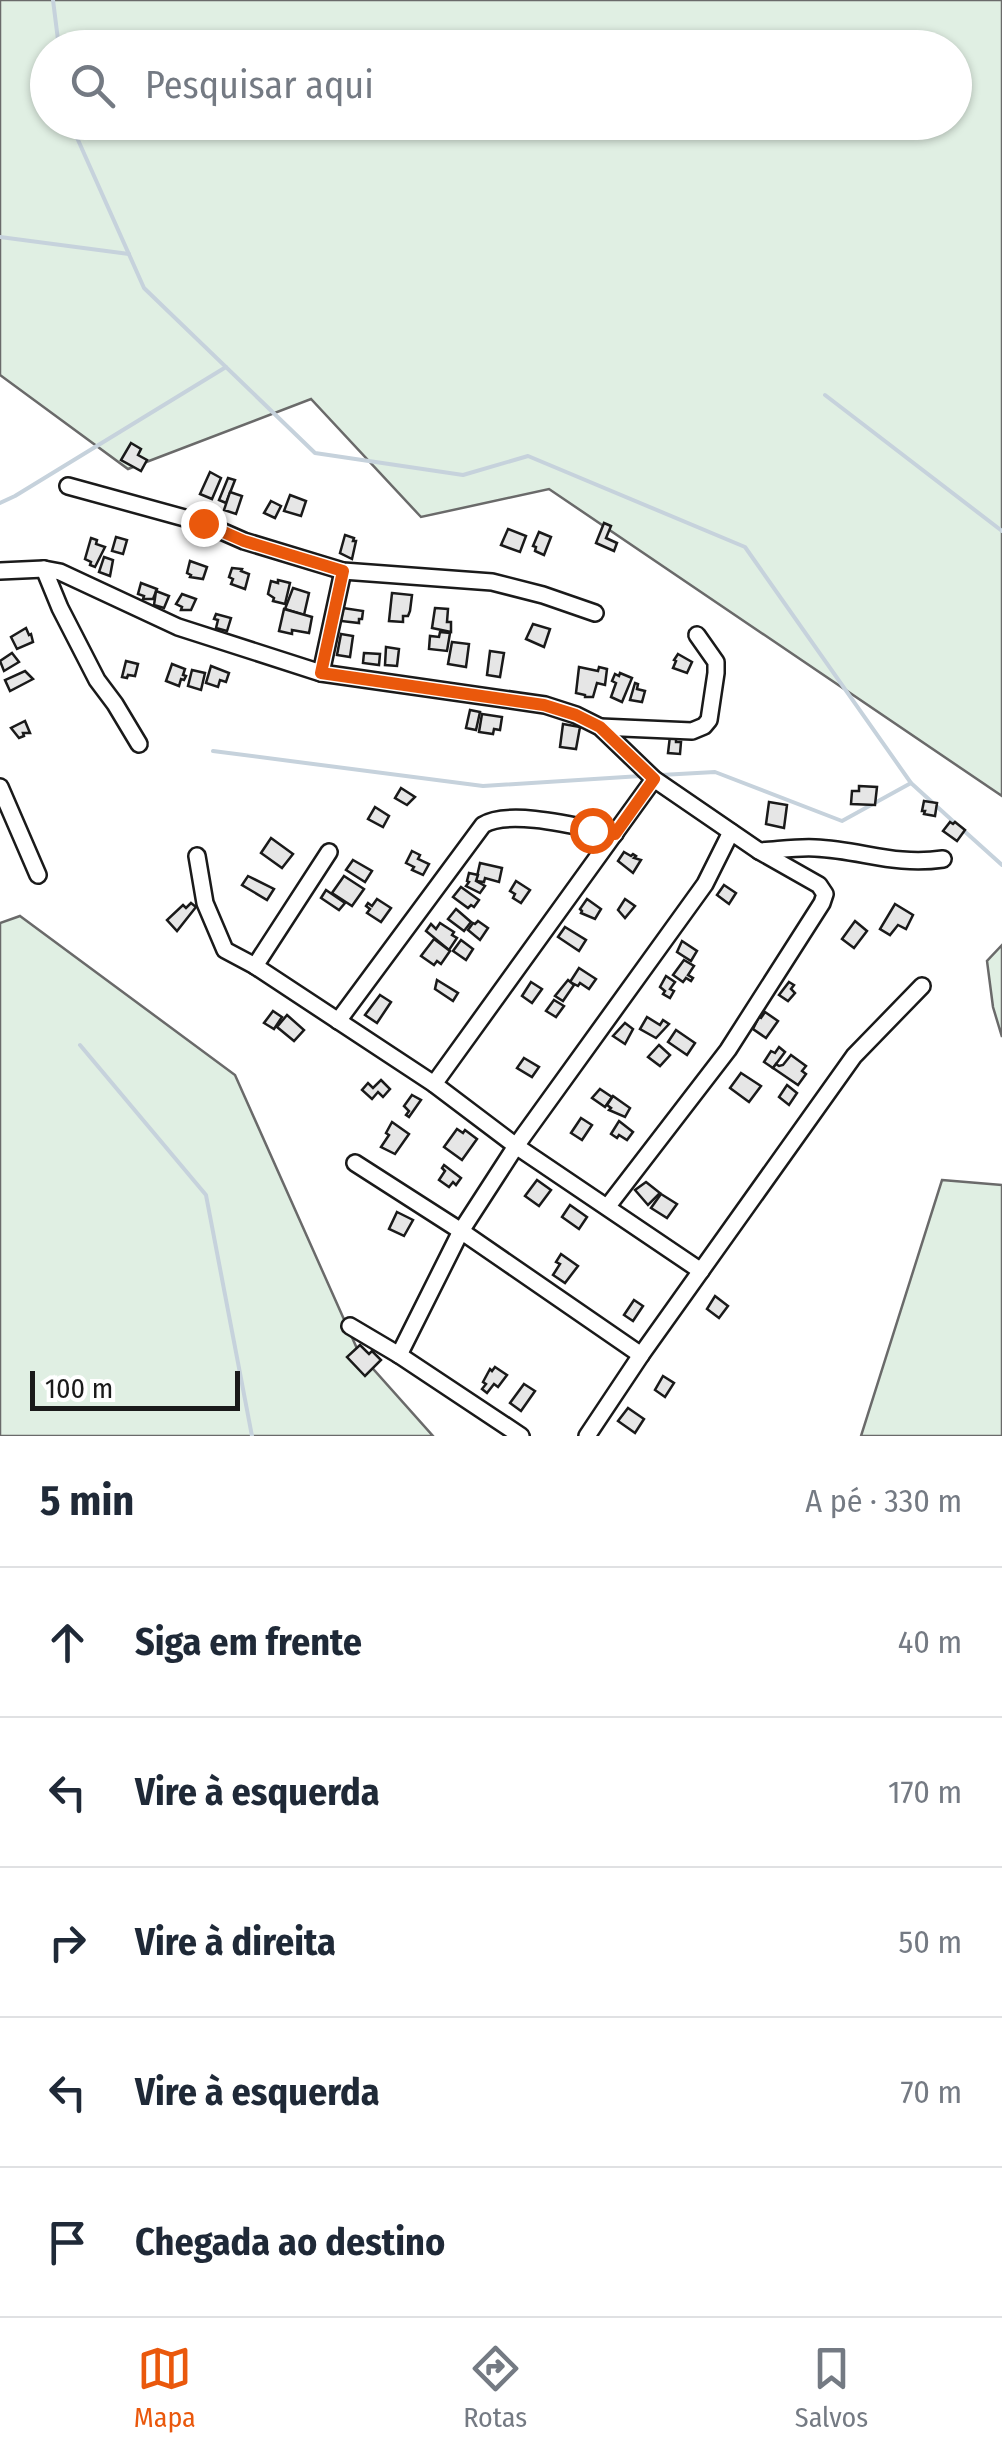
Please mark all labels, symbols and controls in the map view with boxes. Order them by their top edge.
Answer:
search box [30,30,972,140]
icon: search [65,58,120,113]
text: Pesquisar aqui [145,62,374,108]
route end [181,501,227,547]
route start [570,808,616,854]
scale bar [30,1366,240,1410]
text: 100 m [45,1372,113,1405]
text: 5 min [40,1476,134,1526]
text: A pé · 330 m [805,1482,962,1520]
icon: ahead [40,1615,95,1670]
text: Siga em frente [135,1619,362,1665]
text: 40 m [898,1623,962,1661]
icon: left [40,1765,95,1820]
text: Vire à esquerda [135,1769,380,1815]
text: 170 m [888,1773,962,1811]
icon: right [40,1915,95,1970]
text: Vire à direita [135,1919,336,1965]
text: 50 m [899,1923,962,1961]
icon: left [40,2065,95,2120]
text: Vire à esquerda [135,2069,380,2115]
text: 70 m [901,2073,962,2111]
icon: arrive [40,2215,95,2270]
text: Chegada ao destino [135,2219,445,2265]
tab: Mapa [134,2341,196,2434]
tab: Rotas [463,2341,527,2434]
tab: Salvos [795,2341,868,2434]

